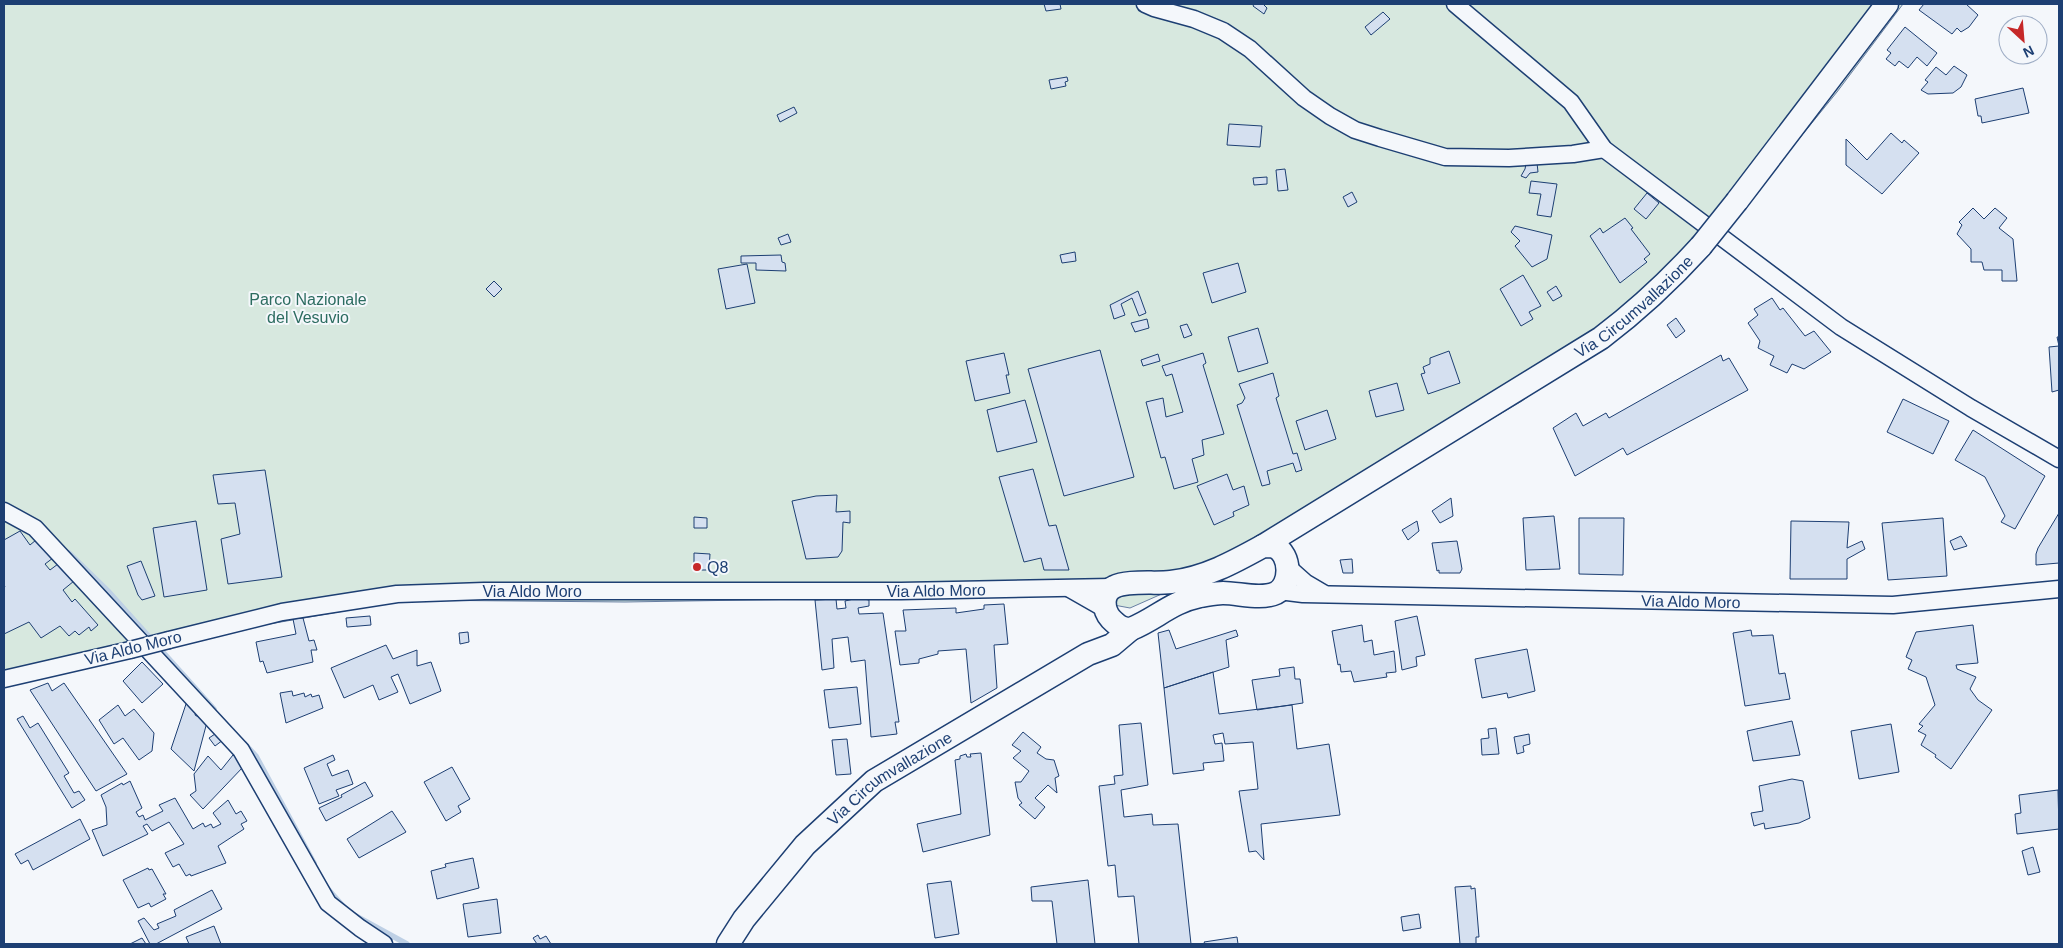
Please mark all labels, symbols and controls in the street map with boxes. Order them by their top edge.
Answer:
north arrow [1998,15,2048,65]
text: N [2021,42,2037,61]
street label: Via Circumvallazione [1571,252,1696,361]
park label: Parco Nazionale del Vesuvio [249,291,367,326]
place label: Q8 [707,559,728,576]
marker: Q8 [691,561,703,573]
street label: Via Aldo Moro [886,581,986,600]
street label: Via Aldo Moro [482,583,582,600]
street label: Via Aldo Moro [1641,592,1741,611]
street label: Via Aldo Moro [83,628,183,668]
street label: Via Circumvallazione [824,728,955,828]

